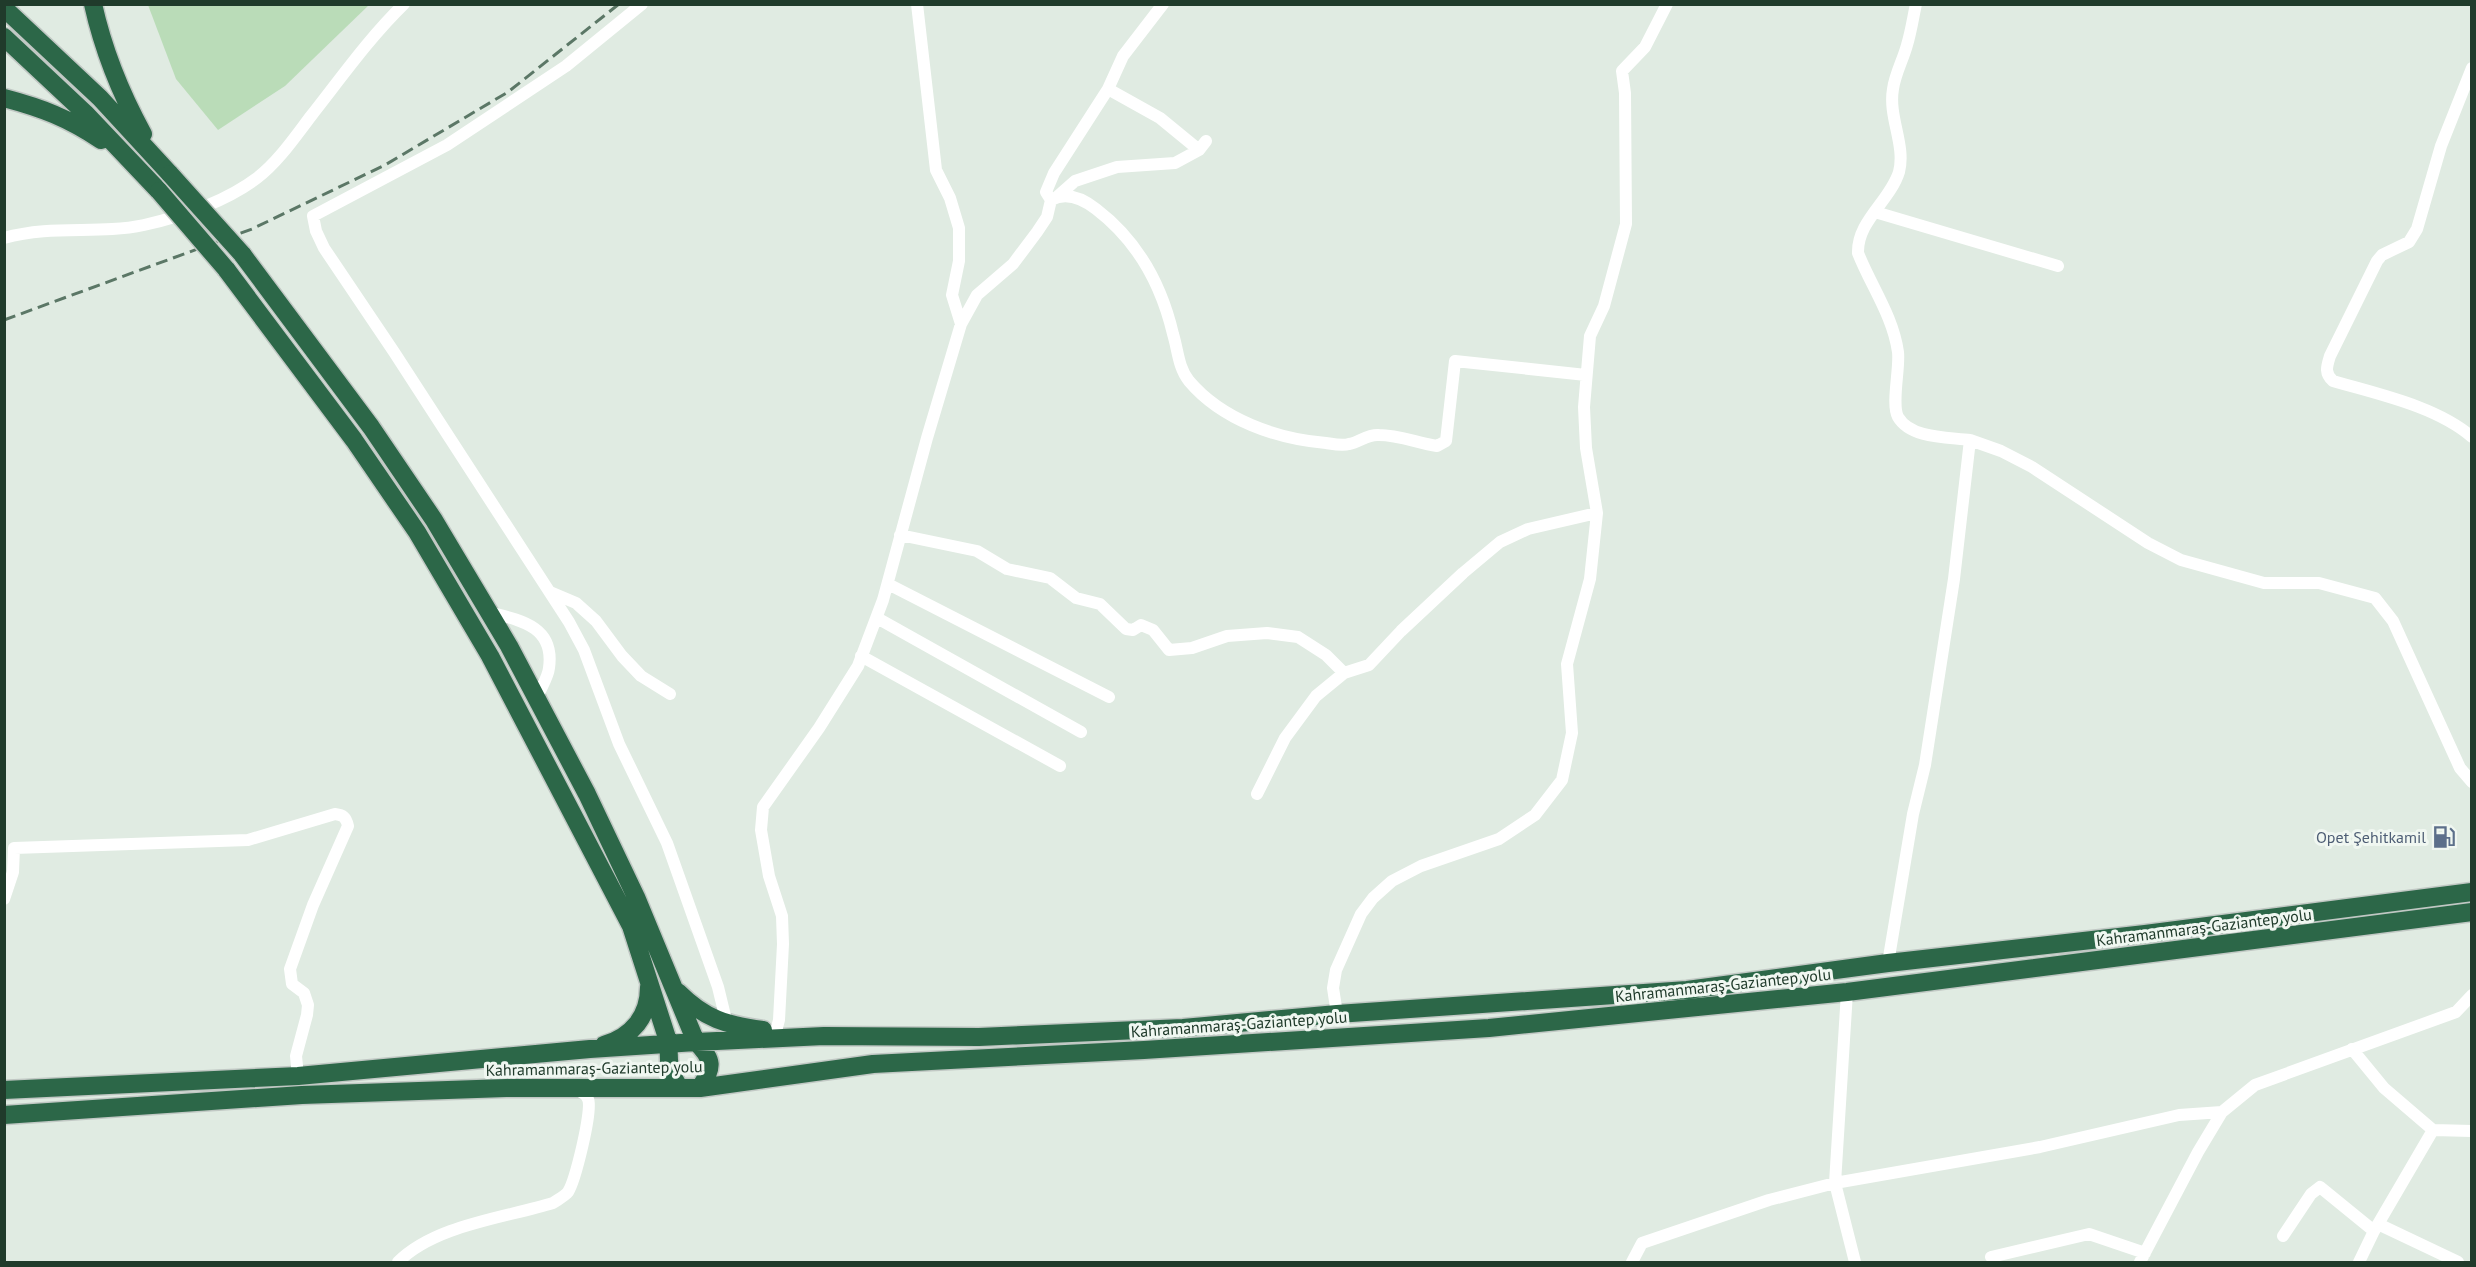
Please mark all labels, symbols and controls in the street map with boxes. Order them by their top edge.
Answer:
fuel station icon: Opet Şehitkamil [2431,824,2457,850]
place label: Opet Şehitkamil [2316,827,2426,847]
street label: Kahramanmaraş-Gaziantep yolu [2095,904,2313,950]
street label: Kahramanmaraş-Gaziantep yolu [1614,964,1832,1006]
street label: Kahramanmaraş-Gaziantep yolu [1130,1006,1348,1042]
street label: Kahramanmaraş-Gaziantep yolu [485,1056,703,1080]

